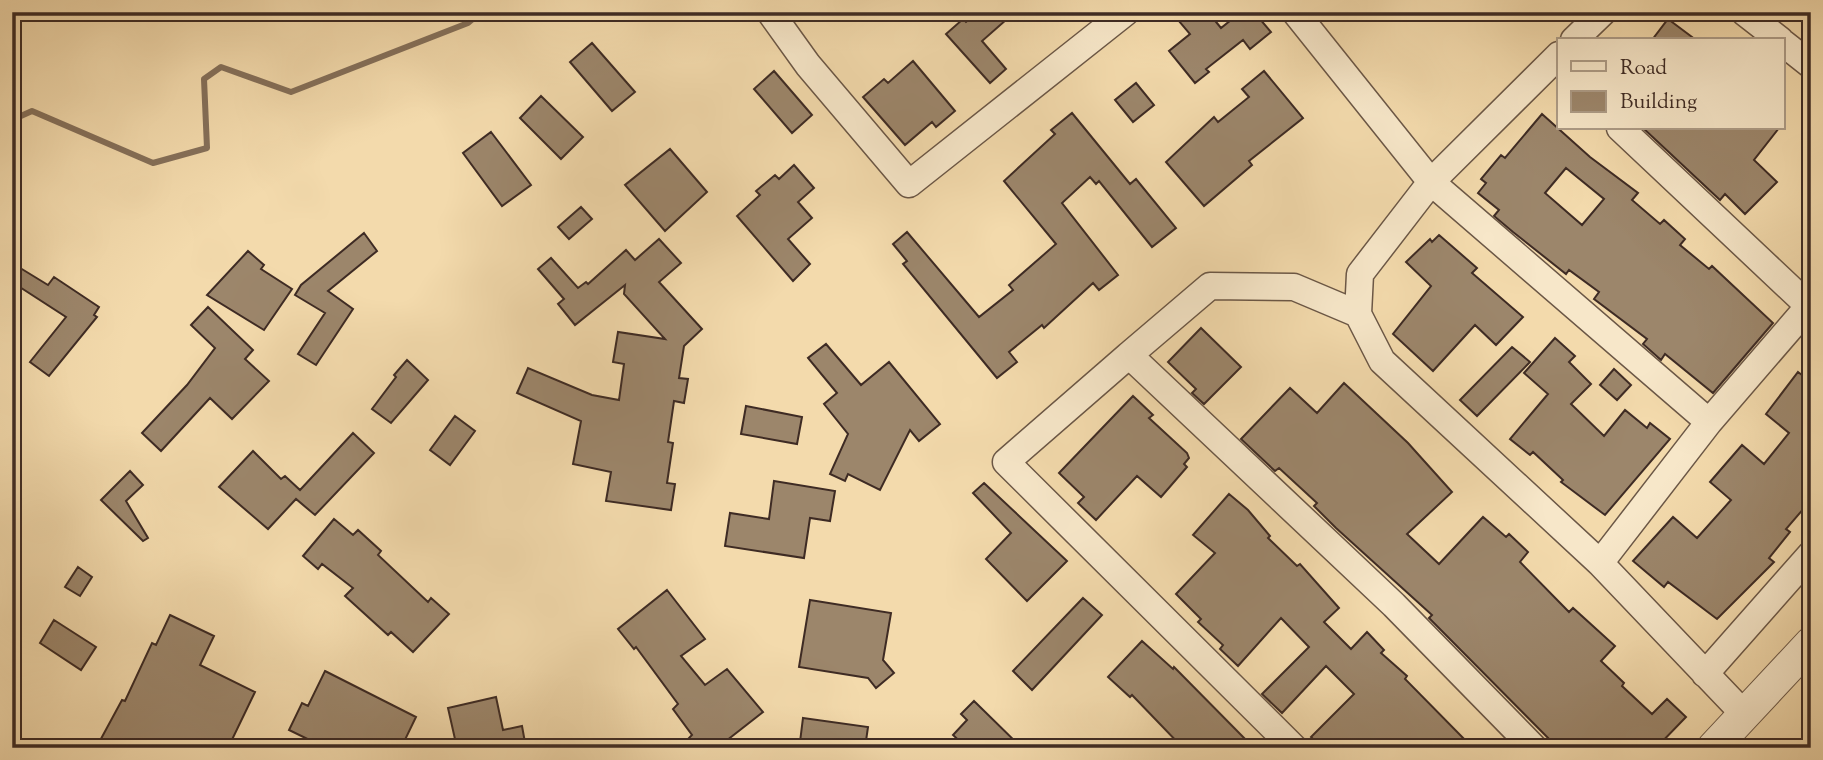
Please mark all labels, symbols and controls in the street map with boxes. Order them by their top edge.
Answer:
legend [1557,38,1784,130]
text: Road [1620,54,1667,84]
text: Building [1620,88,1697,118]

